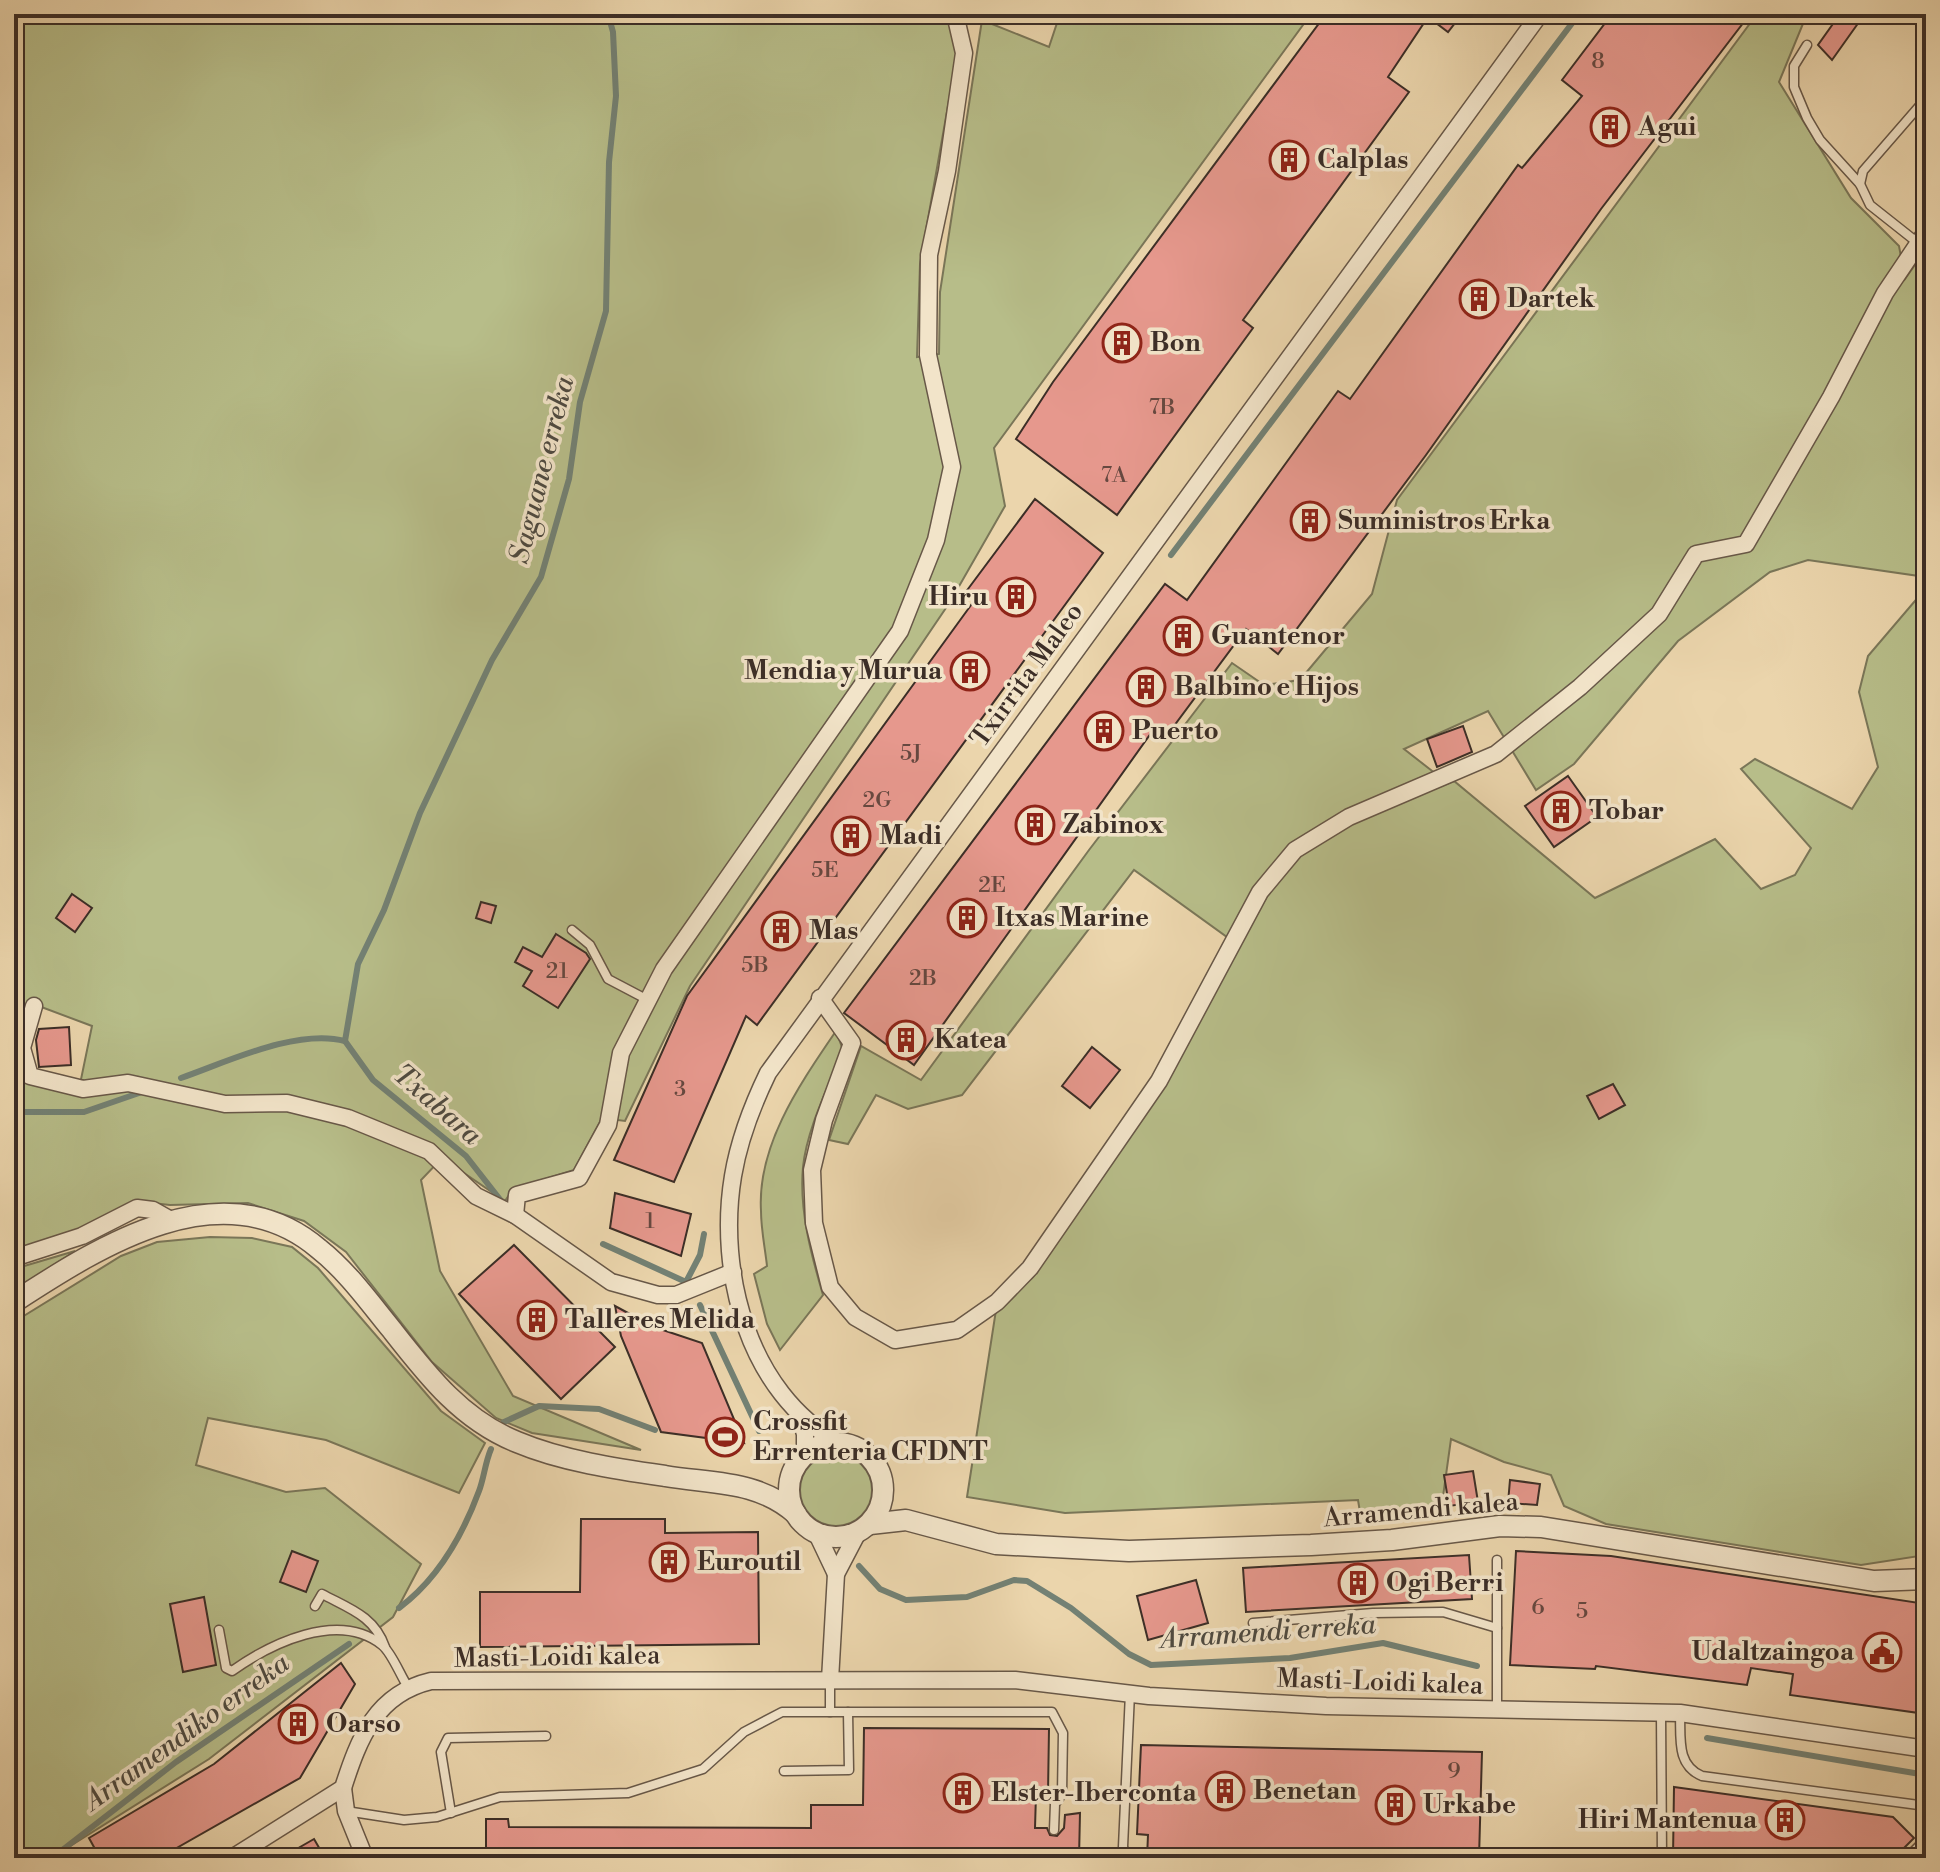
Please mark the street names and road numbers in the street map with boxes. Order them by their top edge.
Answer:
street label: Txirrita Maleo [964,596,1090,754]
street label: Arramendi kalea [1321,1485,1521,1535]
street label: Masti-Loidi kalea [454,1639,661,1675]
street label: Masti-Loidi kalea [1276,1662,1485,1702]

